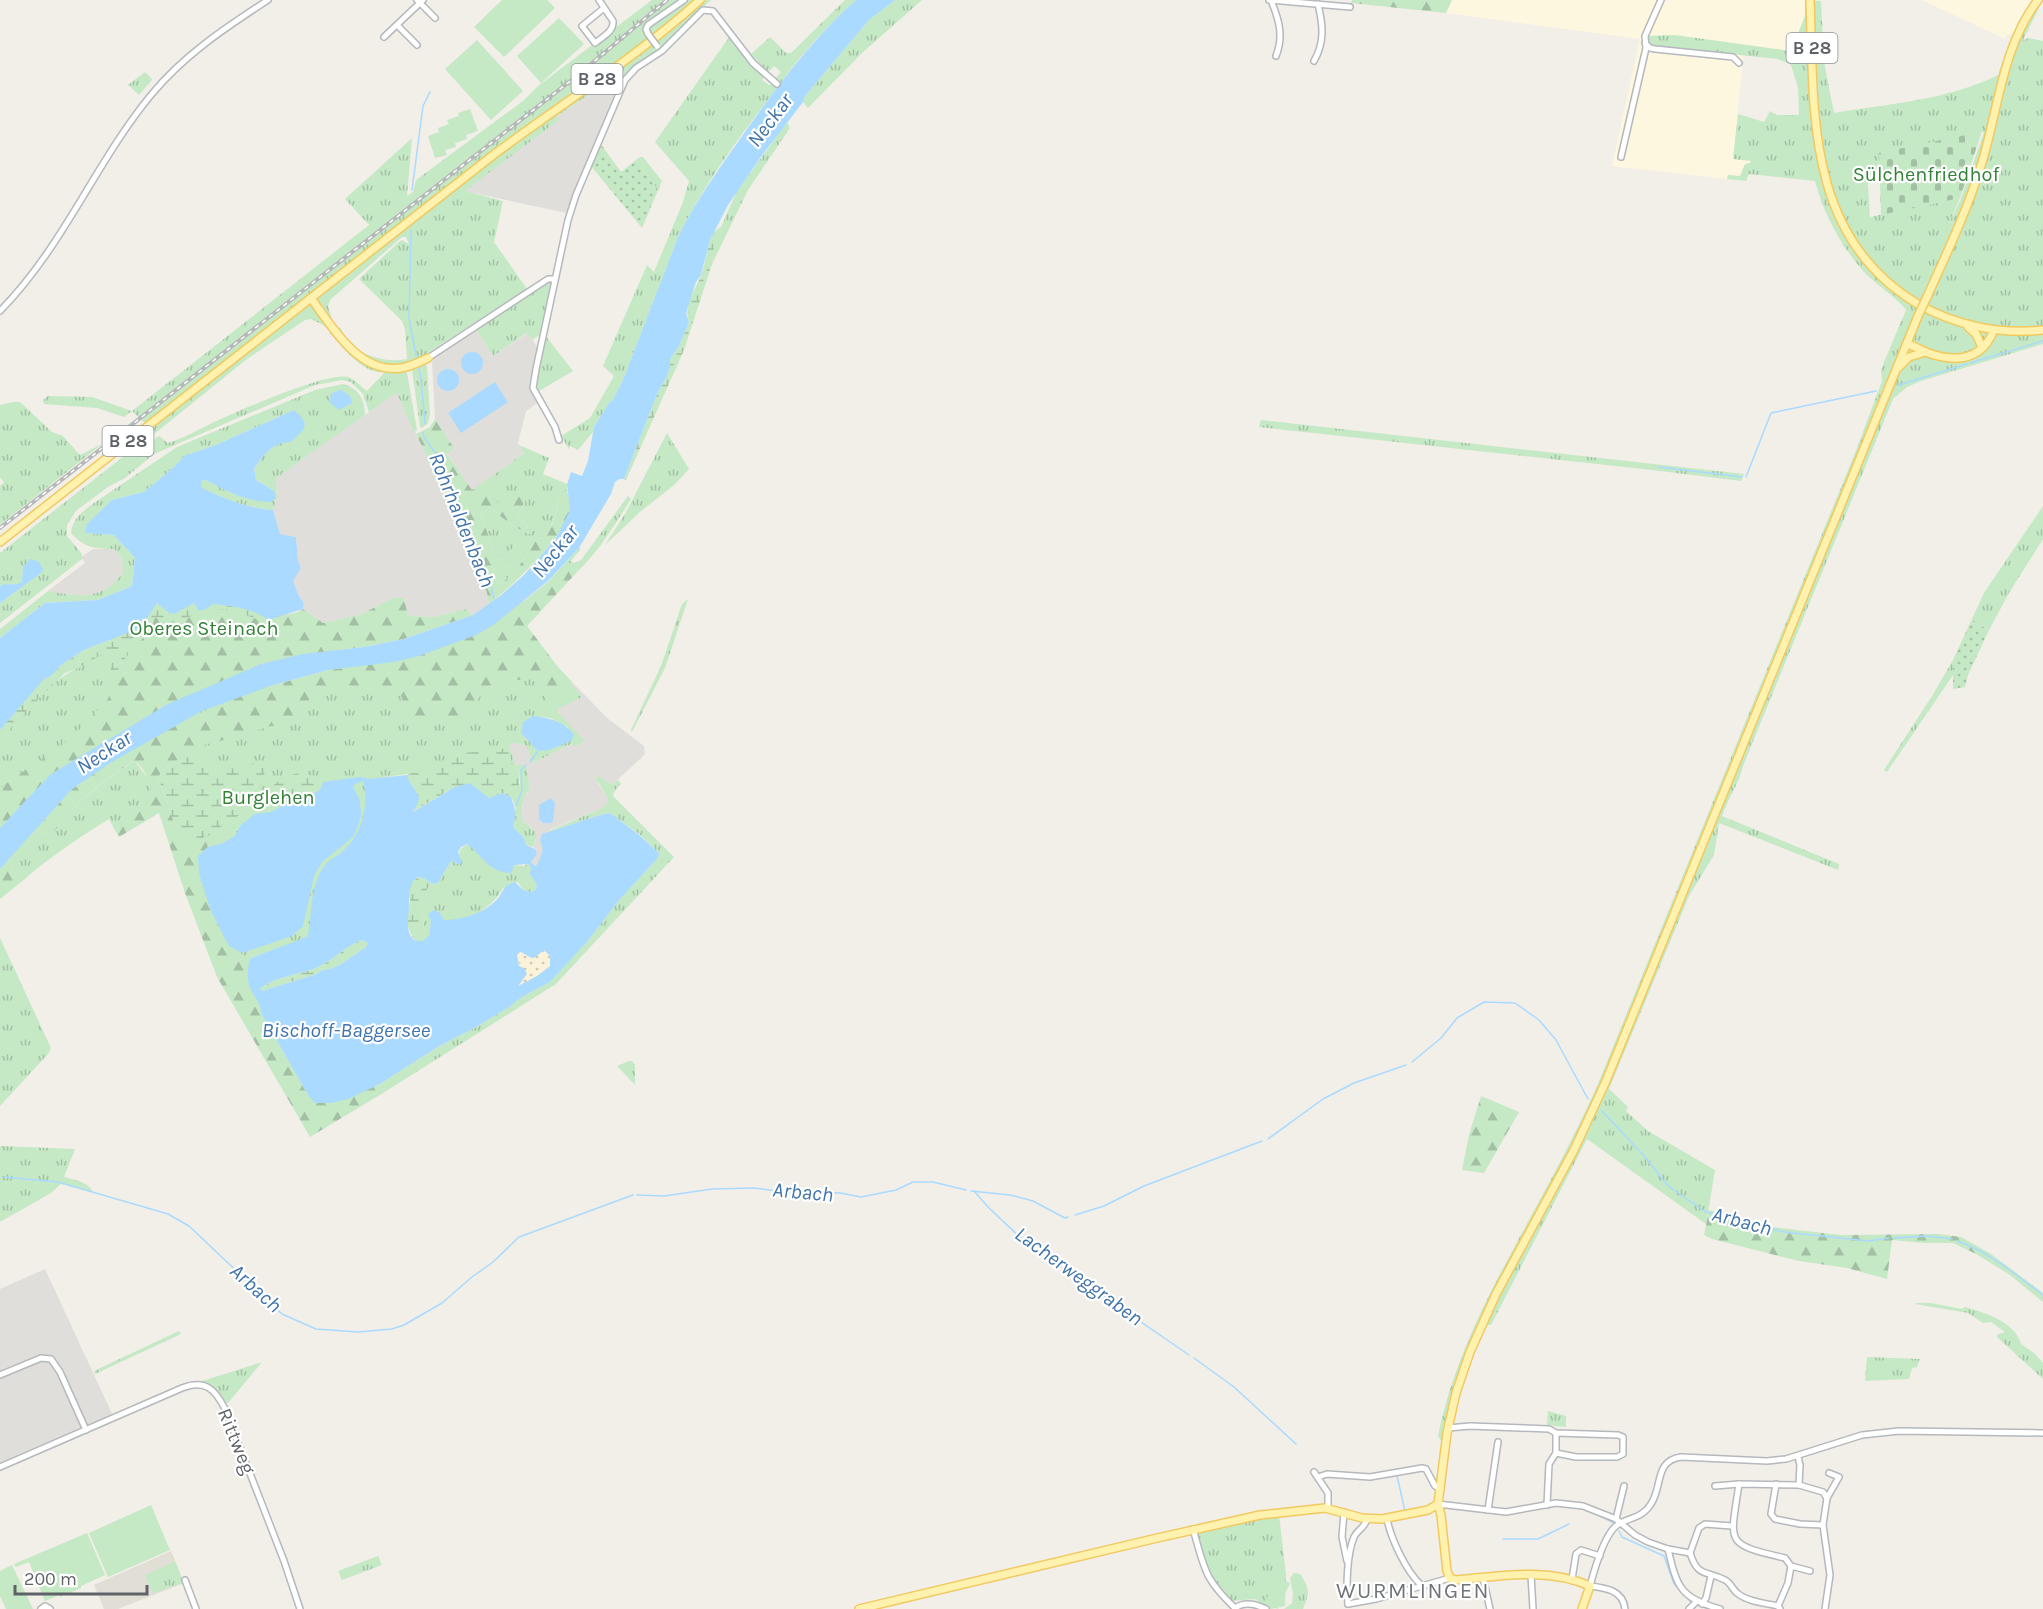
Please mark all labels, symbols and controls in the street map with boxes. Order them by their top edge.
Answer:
road number: B 28 [1786,33,1838,63]
road number: B 28 [572,64,622,94]
water label: Neckar [742,88,798,152]
park label: Sülchenfriedhof [1853,163,1999,186]
road number: B 28 [102,426,154,456]
water label: Rohrhaldenbach [424,449,500,591]
water label: Neckar [527,519,584,582]
park label: Oberes Steinach [129,617,279,640]
water label: Neckar [72,725,137,779]
park label: Burglehen [221,786,315,809]
water label: Bischoff-Baggersee [262,1018,430,1042]
water label: Arbach [772,1177,834,1207]
water label: Arbach [1710,1202,1774,1240]
water label: Lacherweggraben [1010,1222,1148,1330]
water label: Arbach [225,1259,287,1317]
street label: Rittweg [213,1405,260,1478]
scale bar [15,1558,147,1596]
text: 200 m [24,1568,77,1590]
district label: WURMLINGEN [1336,1578,1490,1604]

